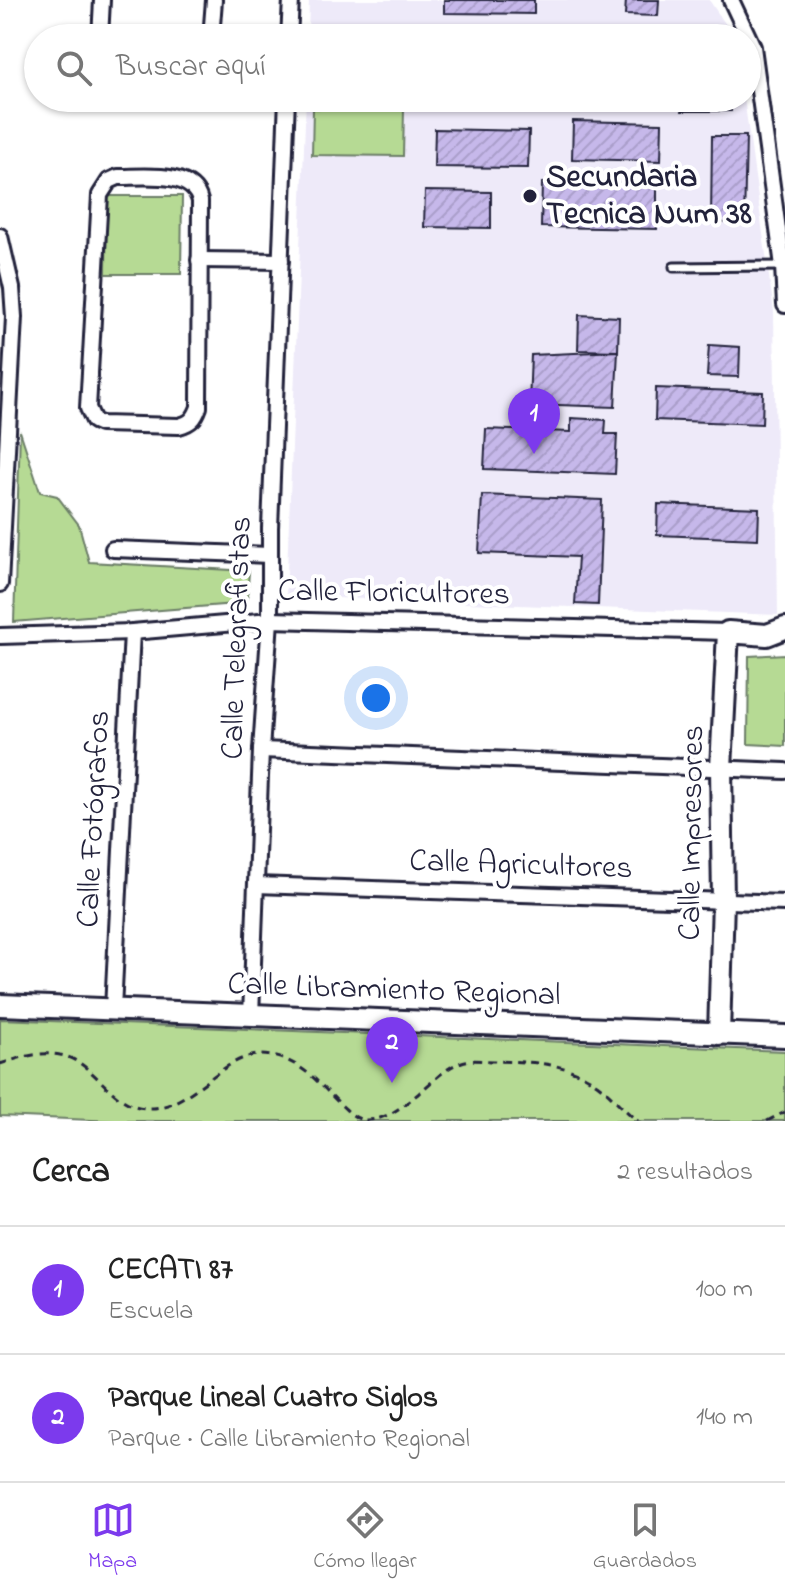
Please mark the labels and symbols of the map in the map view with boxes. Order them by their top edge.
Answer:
place label: Secundaria Tecnica Num 38 [546,155,752,239]
marker: Secundaria Tecnica Num 38 [521,187,539,205]
pin: 1 [508,388,560,454]
street label: Calle Telegrafistas [210,516,266,760]
street label: Calle Floricultores [278,568,510,620]
your location [356,678,396,718]
street label: Calle Fotógrafos [66,709,124,929]
street label: Calle Impresores [668,725,718,941]
street label: Calle Agricultores [409,839,633,893]
street label: Calle Libramiento Regional [227,962,561,1020]
pin: 2 [366,1017,418,1083]

